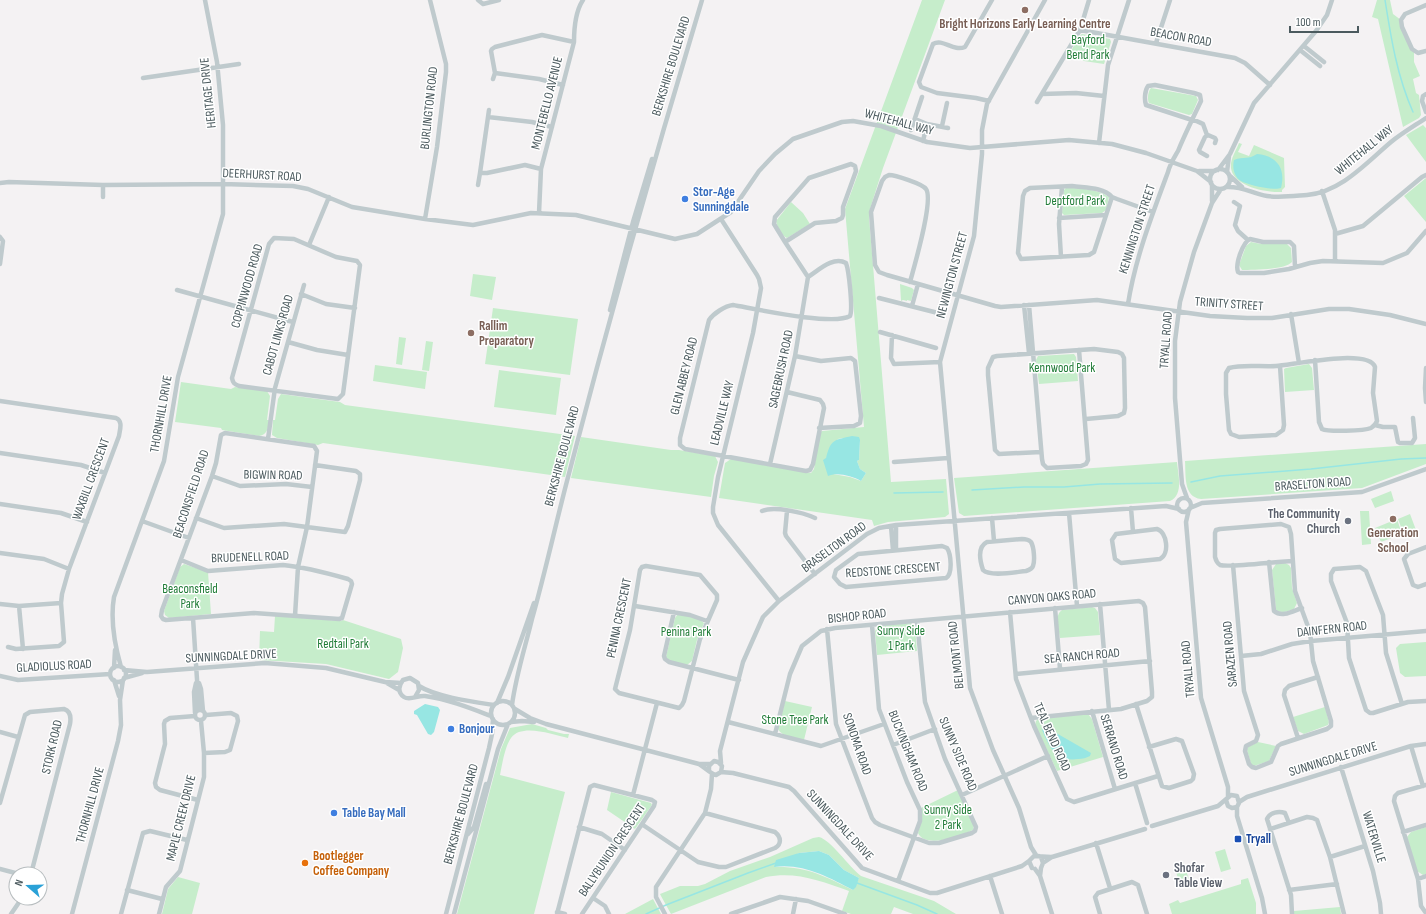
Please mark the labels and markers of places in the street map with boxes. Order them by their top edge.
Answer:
marker: Bright Horizons Early Learning Centre [1020,5,1030,15]
place label: Bright Horizons Early Learning Centre [939,16,1111,32]
place label: Stor-Age Sunningdale [693,184,750,215]
marker: Stor-Age Sunningdale [680,194,690,204]
place label: Rallim Preparatory [479,318,534,349]
marker: Rallim Preparatory [466,328,476,338]
place label: The Community Church [1268,506,1341,537]
marker: Generation School [1388,514,1398,524]
marker: The Community Church [1343,516,1353,526]
place label: Generation School [1367,525,1419,556]
place label: Bonjour [459,721,495,737]
marker: Bonjour [446,724,456,734]
place label: Table Bay Mall [342,805,406,821]
marker: Table Bay Mall [329,808,339,818]
place label: Tryall [1246,831,1271,847]
marker: Tryall [1233,834,1243,844]
place label: Bootlegger Coffee Company [313,848,390,879]
marker: Bootlegger Coffee Company [300,858,310,868]
place label: Shofar Table View [1174,860,1223,891]
marker: Shofar Table View [1161,870,1171,880]

